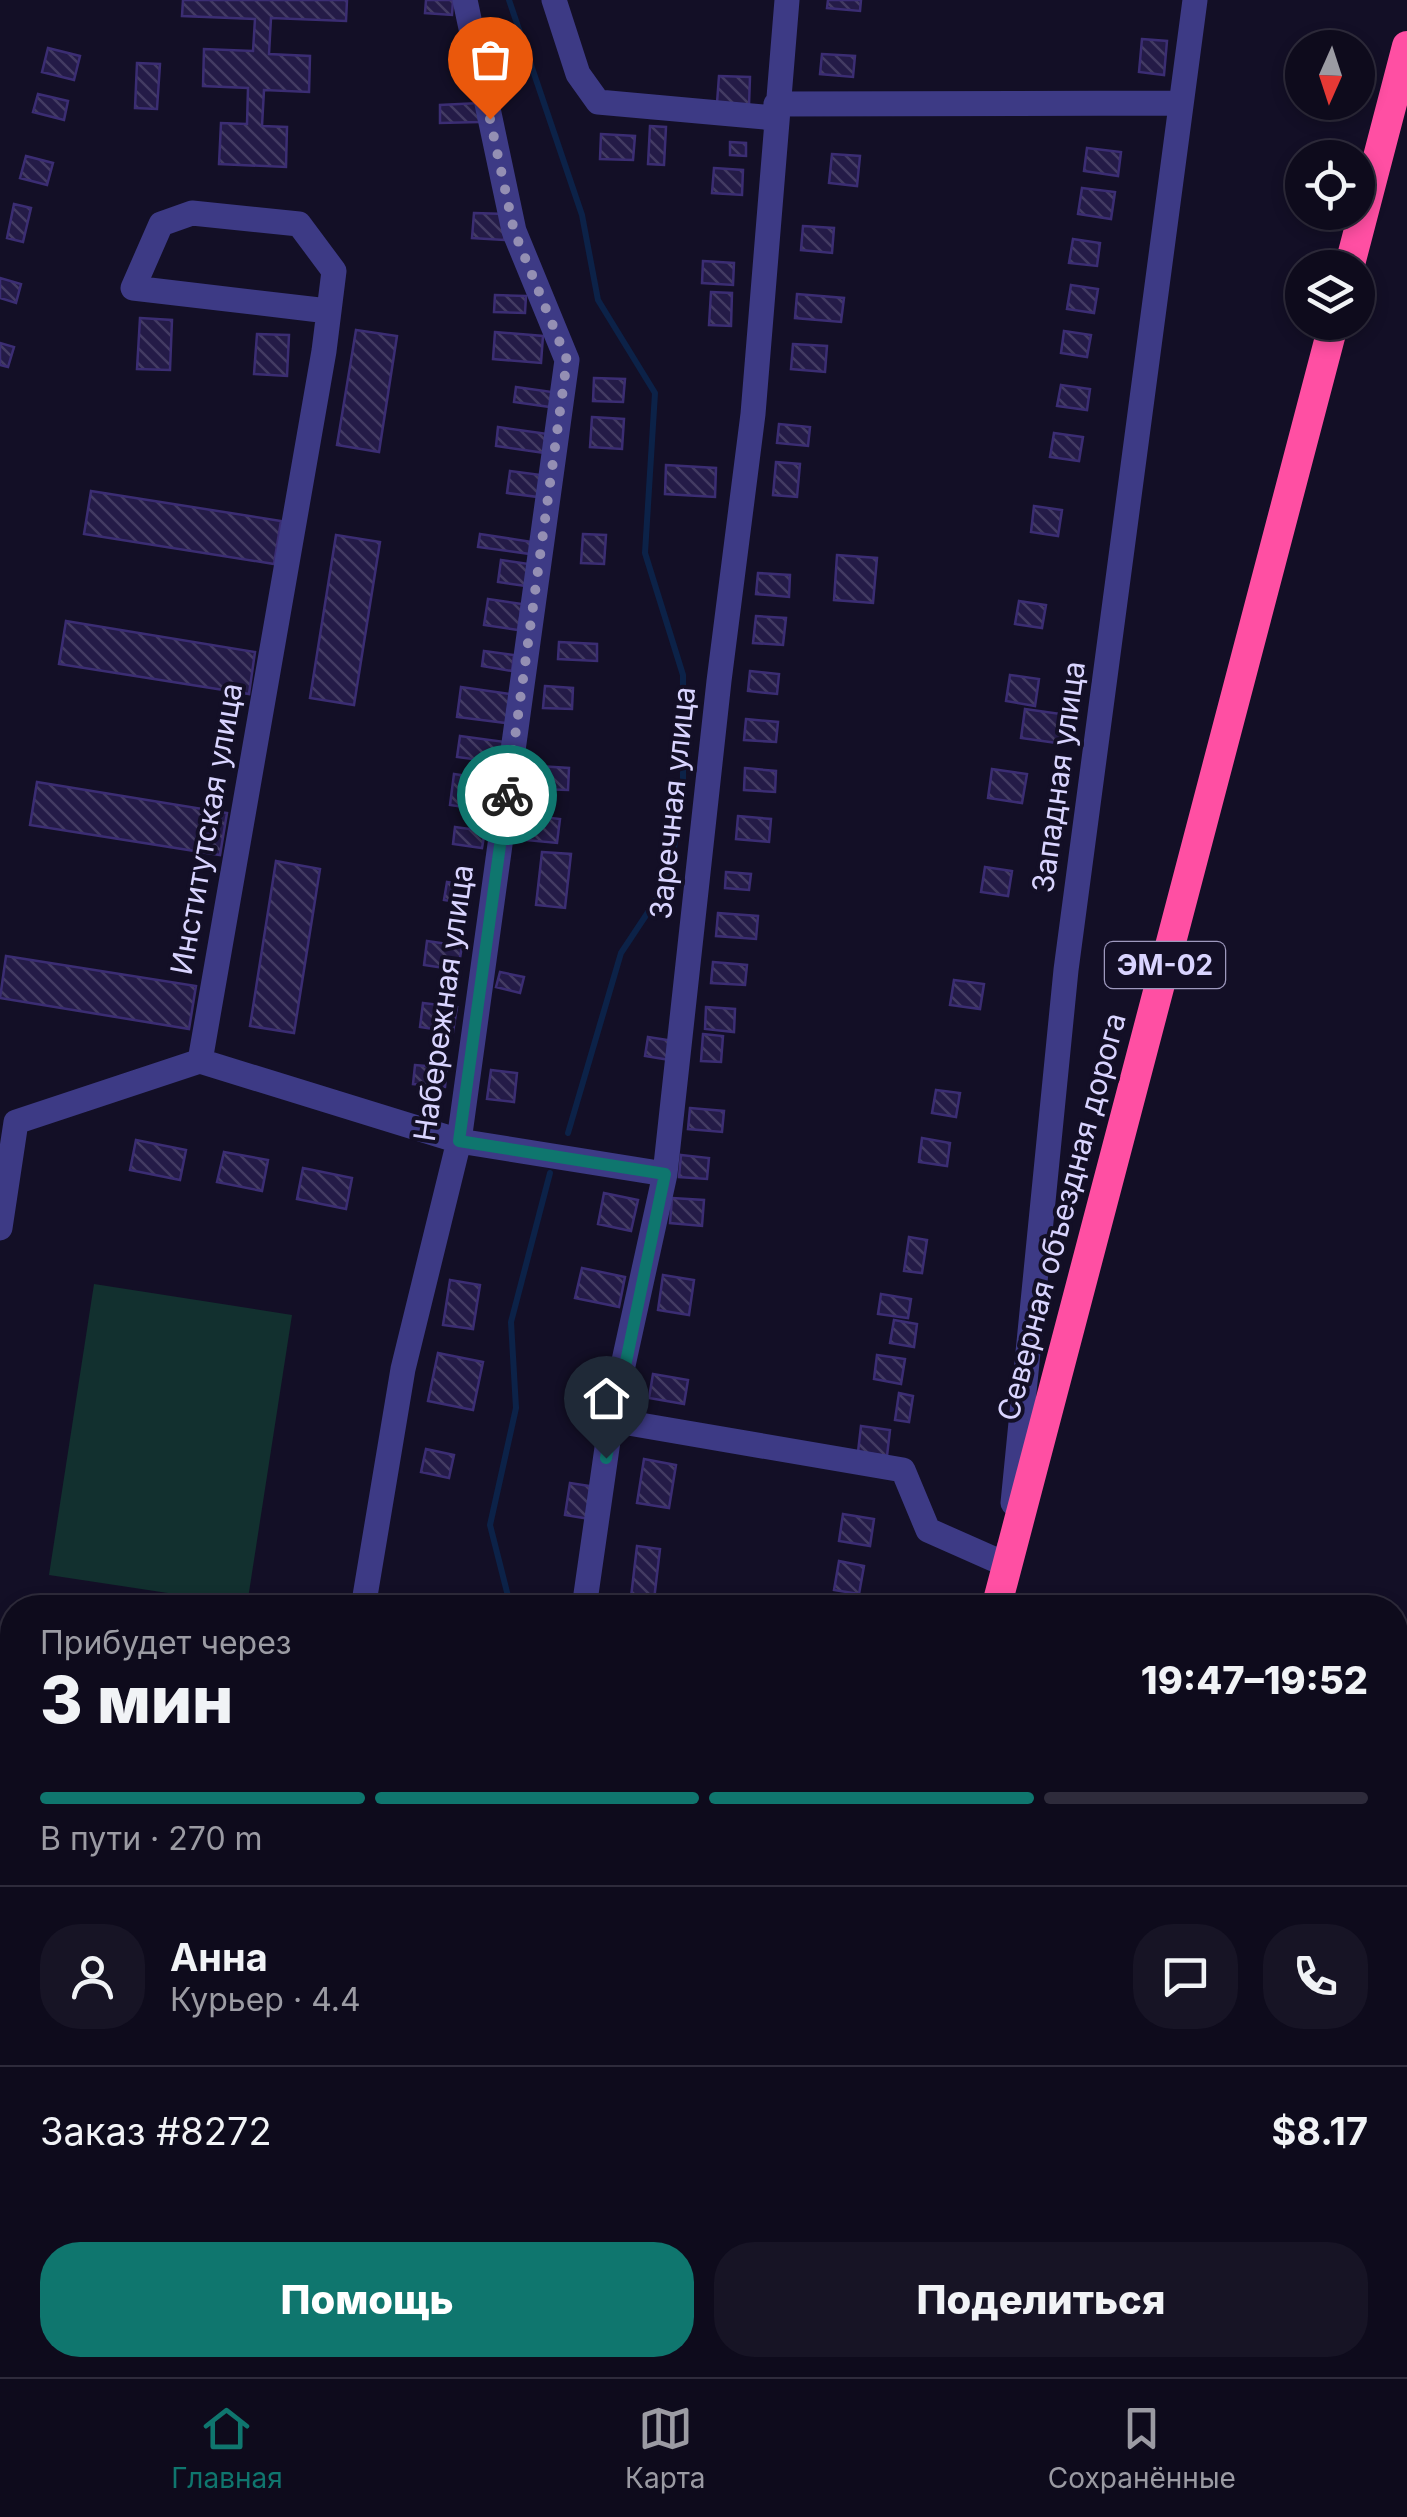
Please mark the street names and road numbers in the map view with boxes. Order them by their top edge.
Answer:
street label: Западная улица [1024,659,1092,895]
street label: Институтская улица [163,680,249,977]
street label: Заречная улица [642,685,702,921]
street label: Набережная улица [406,862,480,1143]
road number: ЭМ-02 [1105,942,1225,988]
street label: Северная объездная дорога [989,1009,1133,1425]

